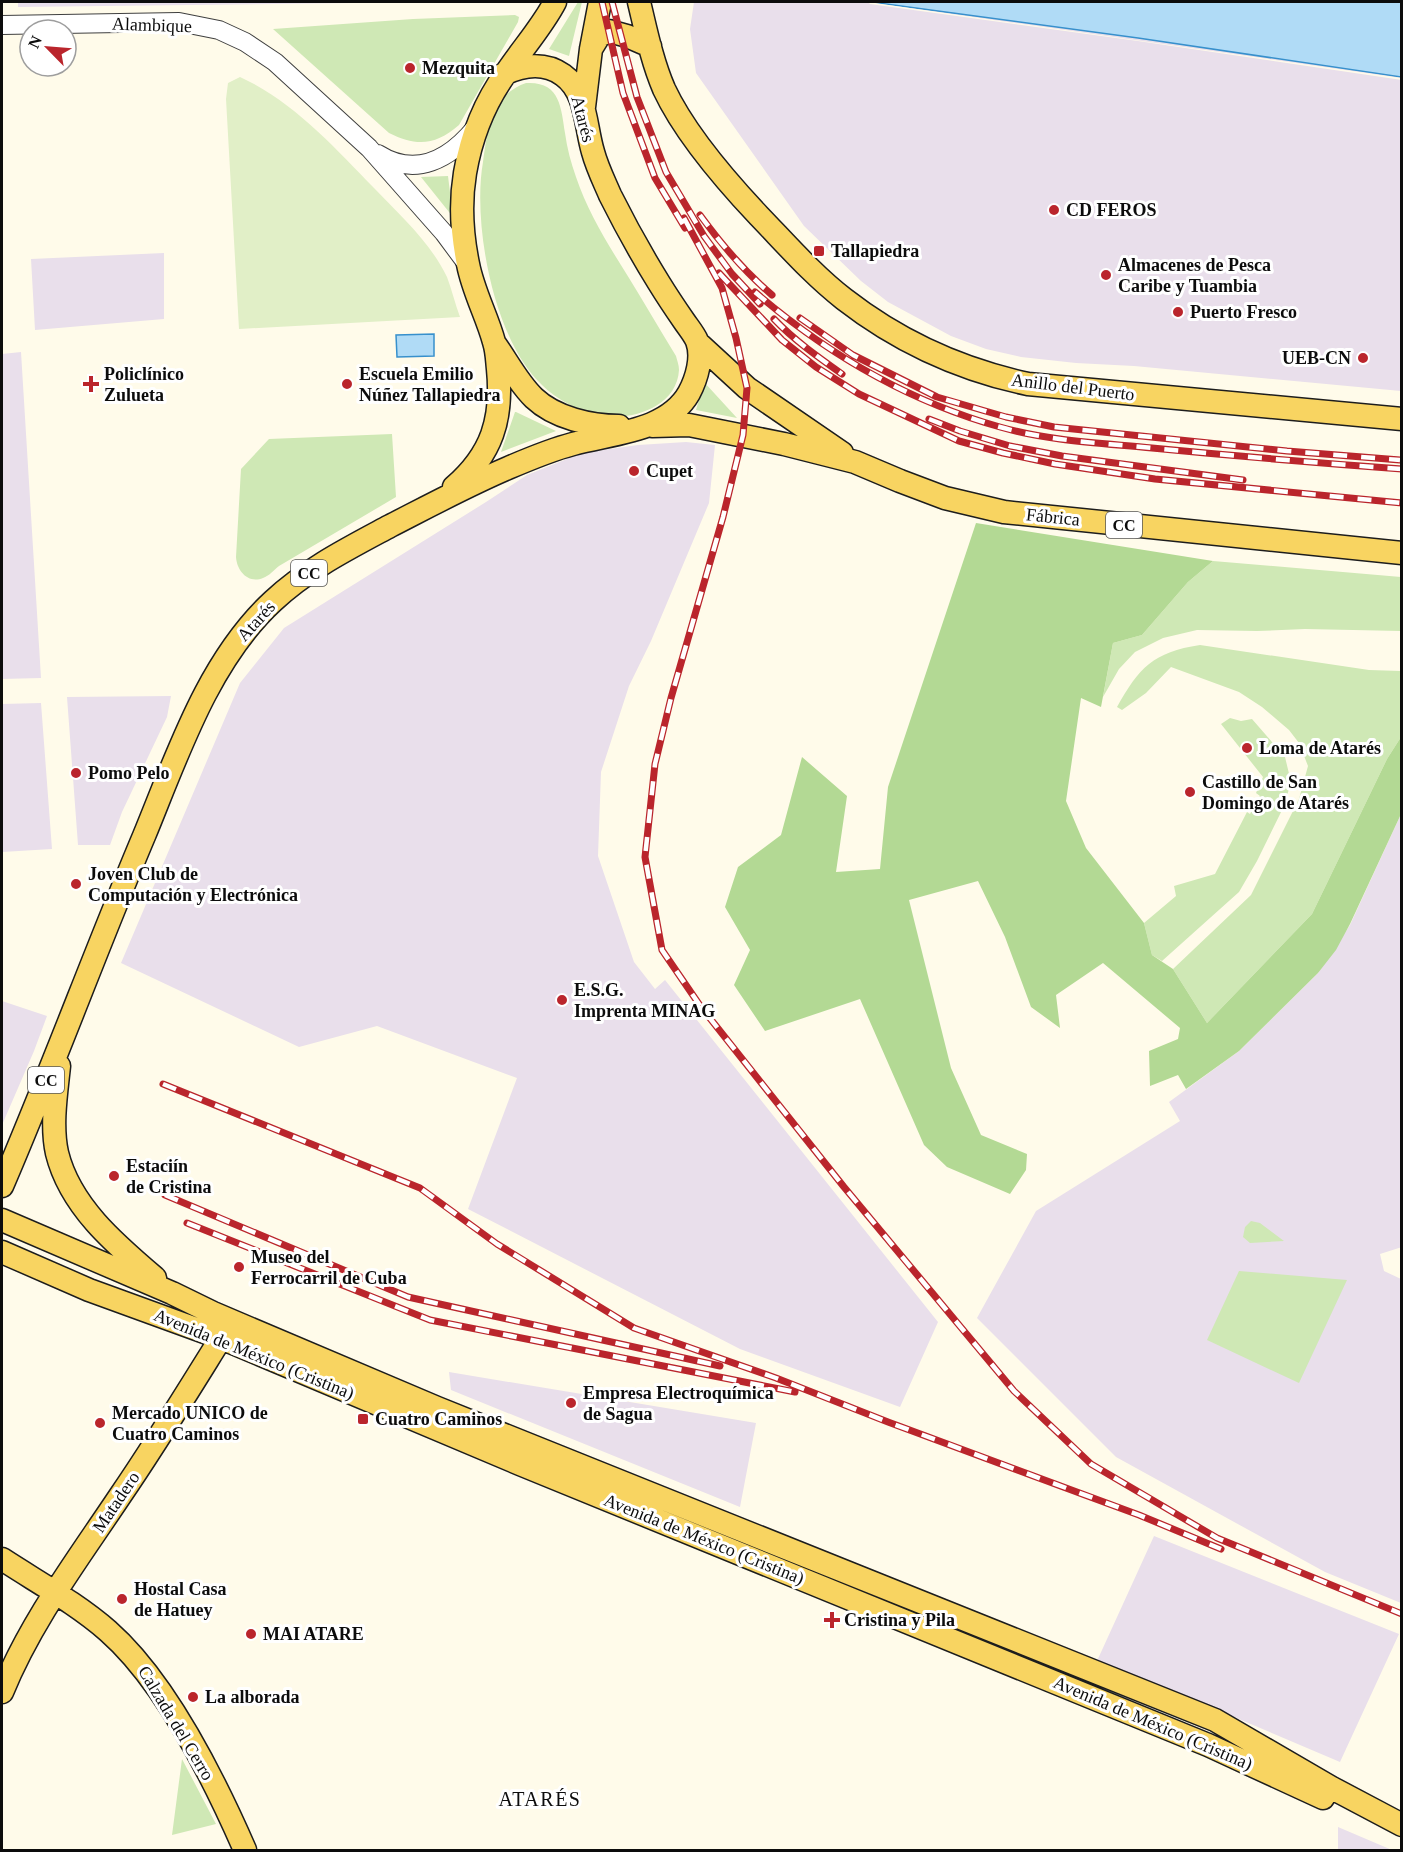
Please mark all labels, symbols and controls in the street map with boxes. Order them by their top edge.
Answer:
street label: Alambique [112,14,192,36]
north arrow [18,18,78,78]
text: N [25,33,45,51]
place label: Mezquita [422,58,495,78]
marker: Mezquita [403,61,417,75]
street label: Atarés [567,94,599,144]
place label: CD FEROS [1066,200,1157,220]
marker: CD FEROS [1047,203,1061,217]
place label: Tallapiedra [831,241,919,261]
marker: Tallapiedra [812,244,826,258]
place label: Almacenes de Pesca Caribe y Tuambia [1118,255,1271,296]
marker: Almacenes de Pesca Caribe y Tuambia [1099,268,1113,282]
place label: Puerto Fresco [1190,302,1297,322]
marker: Puerto Fresco [1171,305,1185,319]
place label: UEB-CN [1282,348,1351,368]
marker: UEB-CN [1356,351,1370,365]
place label: Policlínico Zulueta [104,364,184,405]
place label: Escuela Emilio Núñez Tallapiedra [359,364,501,405]
street label: Anillo del Puerto [1010,370,1136,404]
marker: Policlínico Zulueta [82,375,100,393]
marker: Escuela Emilio Núñez Tallapiedra [340,377,354,391]
place label: Cupet [646,461,693,481]
marker: Cupet [627,464,641,478]
street label: Fábrica [1025,504,1081,530]
road number: CC [1106,512,1142,538]
road number: CC [291,560,327,586]
street label: Atarés [233,597,279,645]
place label: Loma de Atarés [1259,738,1381,758]
marker: Loma de Atarés [1240,741,1254,755]
place label: Pomo Pelo [88,763,169,783]
marker: Pomo Pelo [69,766,83,780]
place label: Castillo de San Domingo de Atarés [1202,772,1349,813]
marker: Castillo de San Domingo de Atarés [1183,785,1197,799]
place label: Joven Club de Computación y Electrónica [88,864,298,905]
marker: Joven Club de Computación y Electrónica [69,877,83,891]
place label: E.S.G. Imprenta MINAG [574,980,715,1021]
marker: E.S.G. Imprenta MINAG [555,993,569,1007]
road number: CC [28,1067,64,1093]
place label: Estaciín de Cristina [126,1156,212,1197]
marker: Estaciín de Cristina [107,1169,121,1183]
place label: Museo del Ferrocarril de Cuba [251,1247,407,1288]
marker: Museo del Ferrocarril de Cuba [232,1260,246,1274]
street label: Avenida de México (Cristina) [151,1305,357,1404]
place label: Empresa Electroquímica de Sagua [583,1383,774,1424]
marker: Empresa Electroquímica de Sagua [564,1396,578,1410]
place label: Mercado UNICO de Cuatro Caminos [112,1403,268,1444]
place label: Cuatro Caminos [375,1409,502,1429]
marker: Cuatro Caminos [356,1412,370,1426]
marker: Mercado UNICO de Cuatro Caminos [93,1416,107,1430]
street label: Matadero [88,1468,144,1536]
street label: Avenida de México (Cristina) [601,1490,807,1589]
place label: Hostal Casa de Hatuey [134,1579,227,1620]
marker: Hostal Casa de Hatuey [115,1592,129,1606]
place label: Cristina y Pila [844,1610,955,1630]
marker: Cristina y Pila [825,1613,839,1627]
place label: MAI ATARE [263,1624,364,1644]
marker: MAI ATARE [244,1627,258,1641]
street label: Calzada del Cerro [134,1662,218,1784]
street label: Avenida de México (Cristina) [1050,1672,1255,1775]
place label: La alborada [205,1687,300,1707]
marker: La alborada [186,1690,200,1704]
district label: ATARÉS [499,1788,581,1810]

